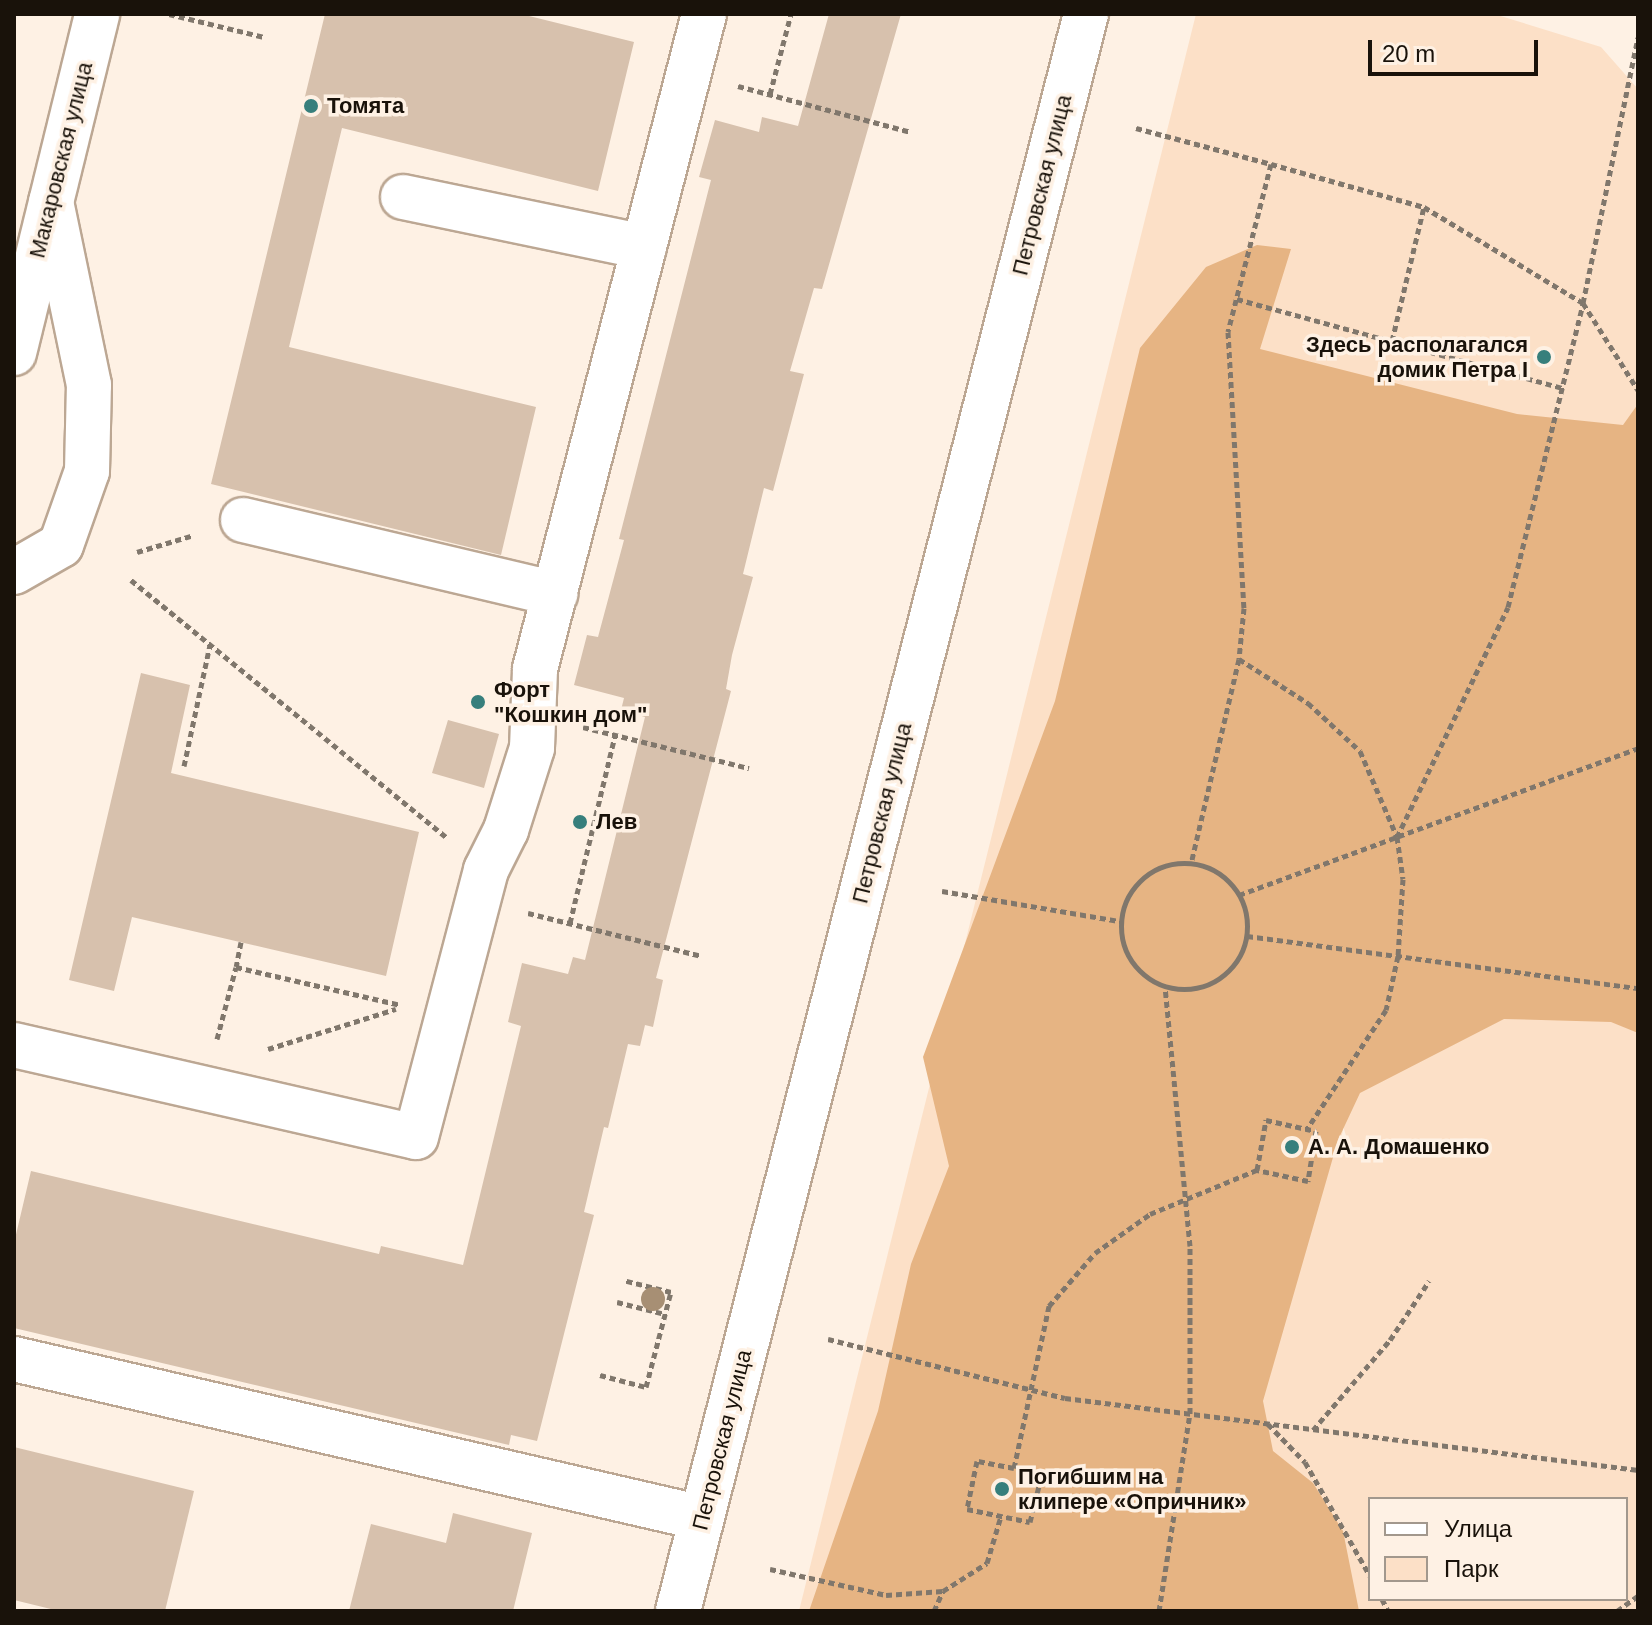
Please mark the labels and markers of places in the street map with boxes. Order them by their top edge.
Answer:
place label: Томята [327,93,404,119]
marker: Томята [302,97,320,115]
place label: Здесь располагался домик Петра I [1306,331,1528,382]
marker: Здесь располагался домик Петра I [1535,348,1553,366]
place label: Форт "Кошкин дом" [494,676,647,728]
marker: Форт "Кошкин дом" [469,693,487,711]
place label: Лев [596,809,637,835]
marker: Лев [571,813,589,831]
place label: А. А. Домашенко [1308,1134,1490,1160]
marker: А. А. Домашенко [1283,1138,1301,1156]
place label: Погибшим на клипере «Опричник» [1018,1463,1247,1514]
marker: Погибшим на клипере «Опричник» [993,1480,1011,1498]

